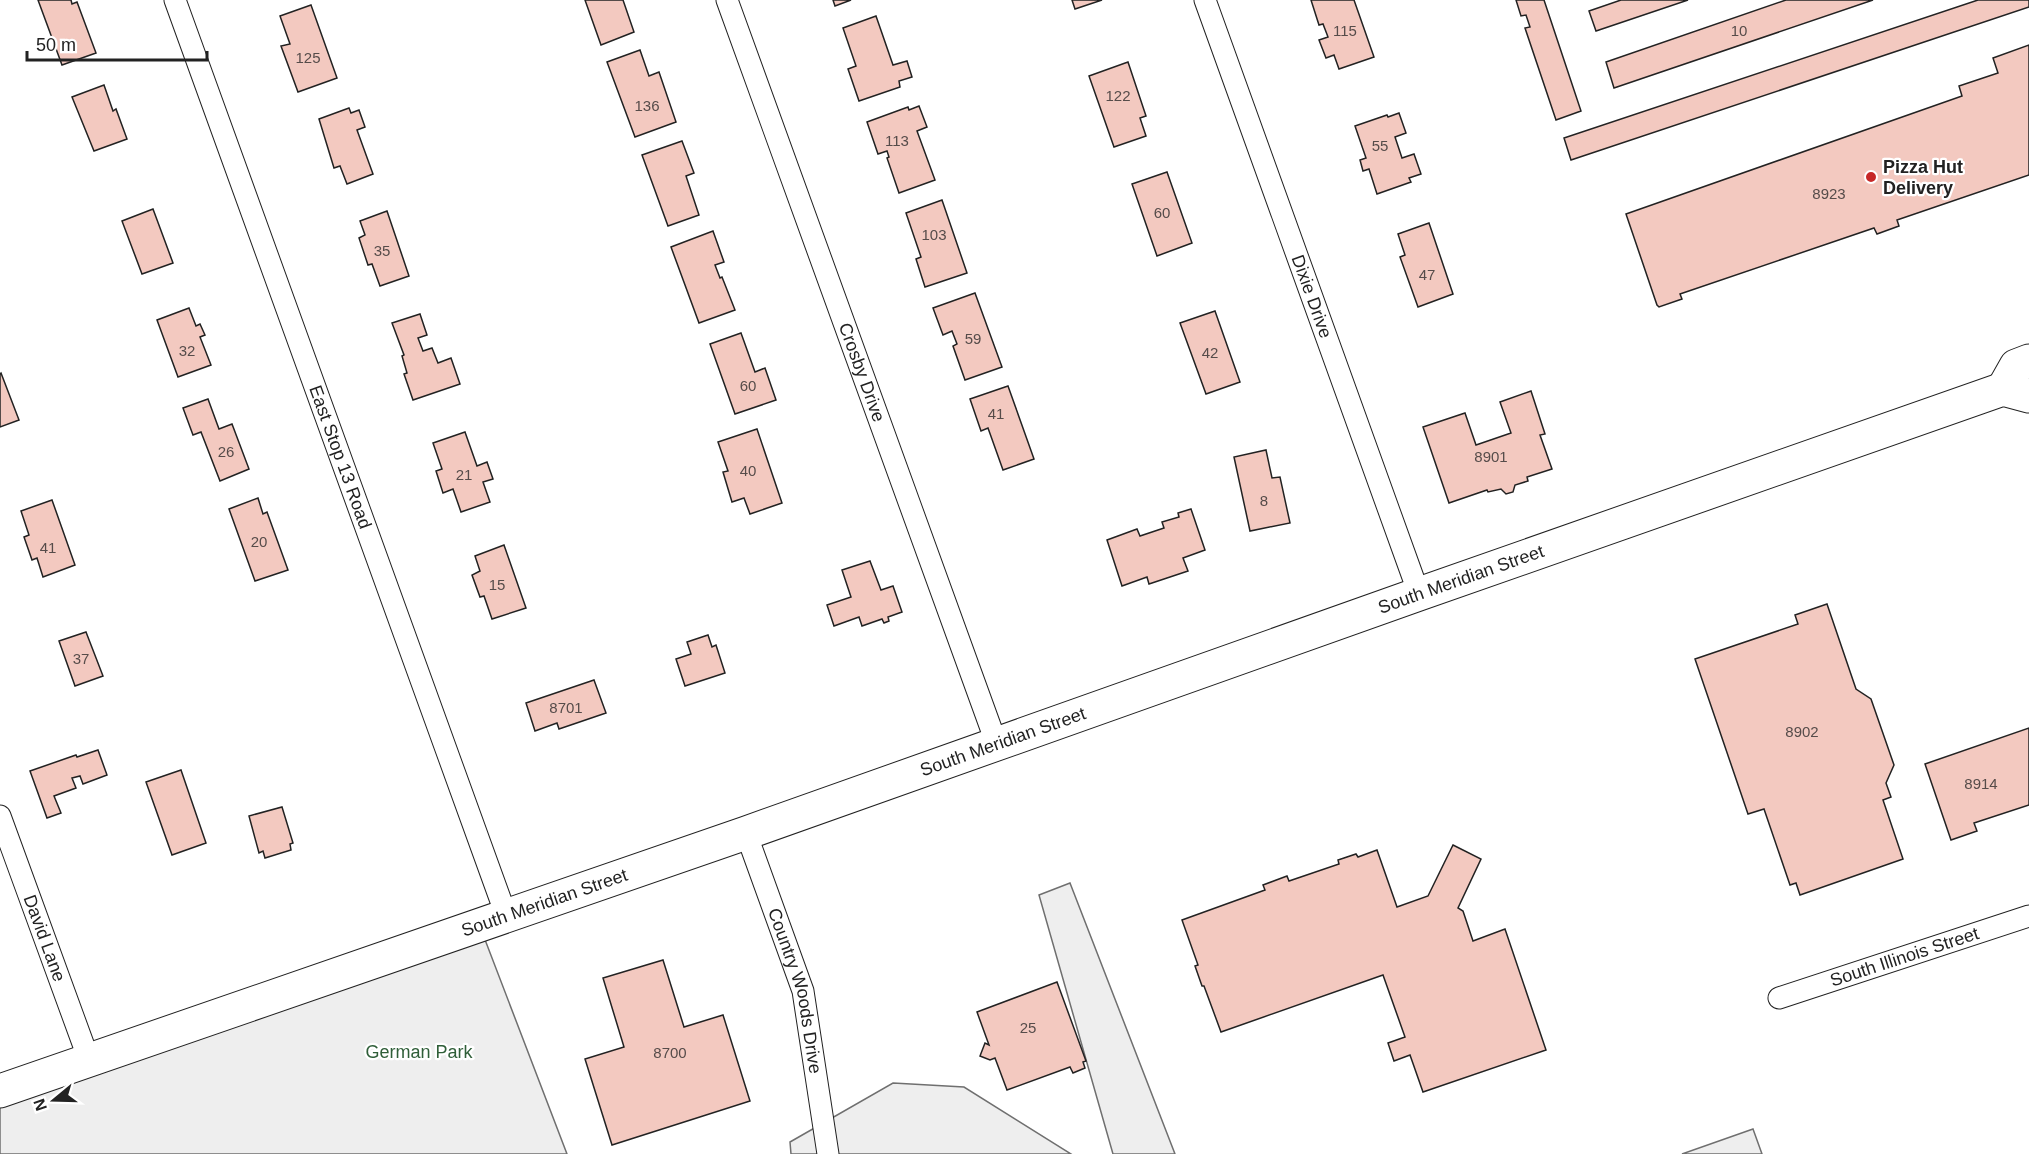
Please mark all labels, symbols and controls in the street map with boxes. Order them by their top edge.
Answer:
house number: 115 [1333,22,1357,39]
house number: 10 [1731,22,1747,39]
scale bar [27,24,207,62]
text: 50 m [36,35,76,55]
house number: 125 [295,49,321,66]
house number: 122 [1105,87,1131,104]
house number: 136 [634,97,660,114]
house number: 113 [885,132,909,149]
house number: 55 [1372,137,1388,154]
place label: Pizza Hut Delivery [1883,157,1963,198]
marker: Pizza Hut Delivery [1864,170,1878,184]
house number: 8923 [1812,185,1846,202]
house number: 60 [1154,204,1170,221]
house number: 103 [921,226,947,243]
house number: 35 [374,242,390,259]
street label: Dixie Drive [1288,252,1336,341]
house number: 47 [1419,266,1435,283]
street label: Crosby Drive [835,320,889,425]
house number: 59 [965,330,981,347]
house number: 32 [179,342,195,359]
house number: 42 [1202,344,1218,361]
house number: 60 [740,377,756,394]
street label: East Stop 13 Road [305,383,375,532]
house number: 41 [988,405,1004,422]
house number: 26 [218,443,234,460]
house number: 8901 [1474,448,1508,465]
house number: 40 [740,462,756,479]
house number: 21 [456,466,472,483]
house number: 8 [1260,492,1268,509]
house number: 20 [251,533,267,550]
house number: 41 [40,539,56,556]
street label: South Meridian Street [1375,541,1546,618]
house number: 15 [489,576,505,593]
house number: 37 [73,650,89,667]
house number: 8701 [549,699,583,716]
street label: South Meridian Street [917,703,1088,780]
house number: 8902 [1785,723,1819,740]
house number: 8914 [1964,775,1998,792]
street label: South Meridian Street [459,865,630,941]
street label: David Lane [20,892,70,984]
street label: Country Woods Drive [764,905,826,1075]
street label: South Illinois Street [1828,923,1981,991]
house number: 25 [1020,1019,1036,1036]
park label: German Park [365,1042,474,1062]
house number: 8700 [653,1044,687,1061]
north arrow [24,1070,84,1130]
text: N [30,1096,50,1113]

